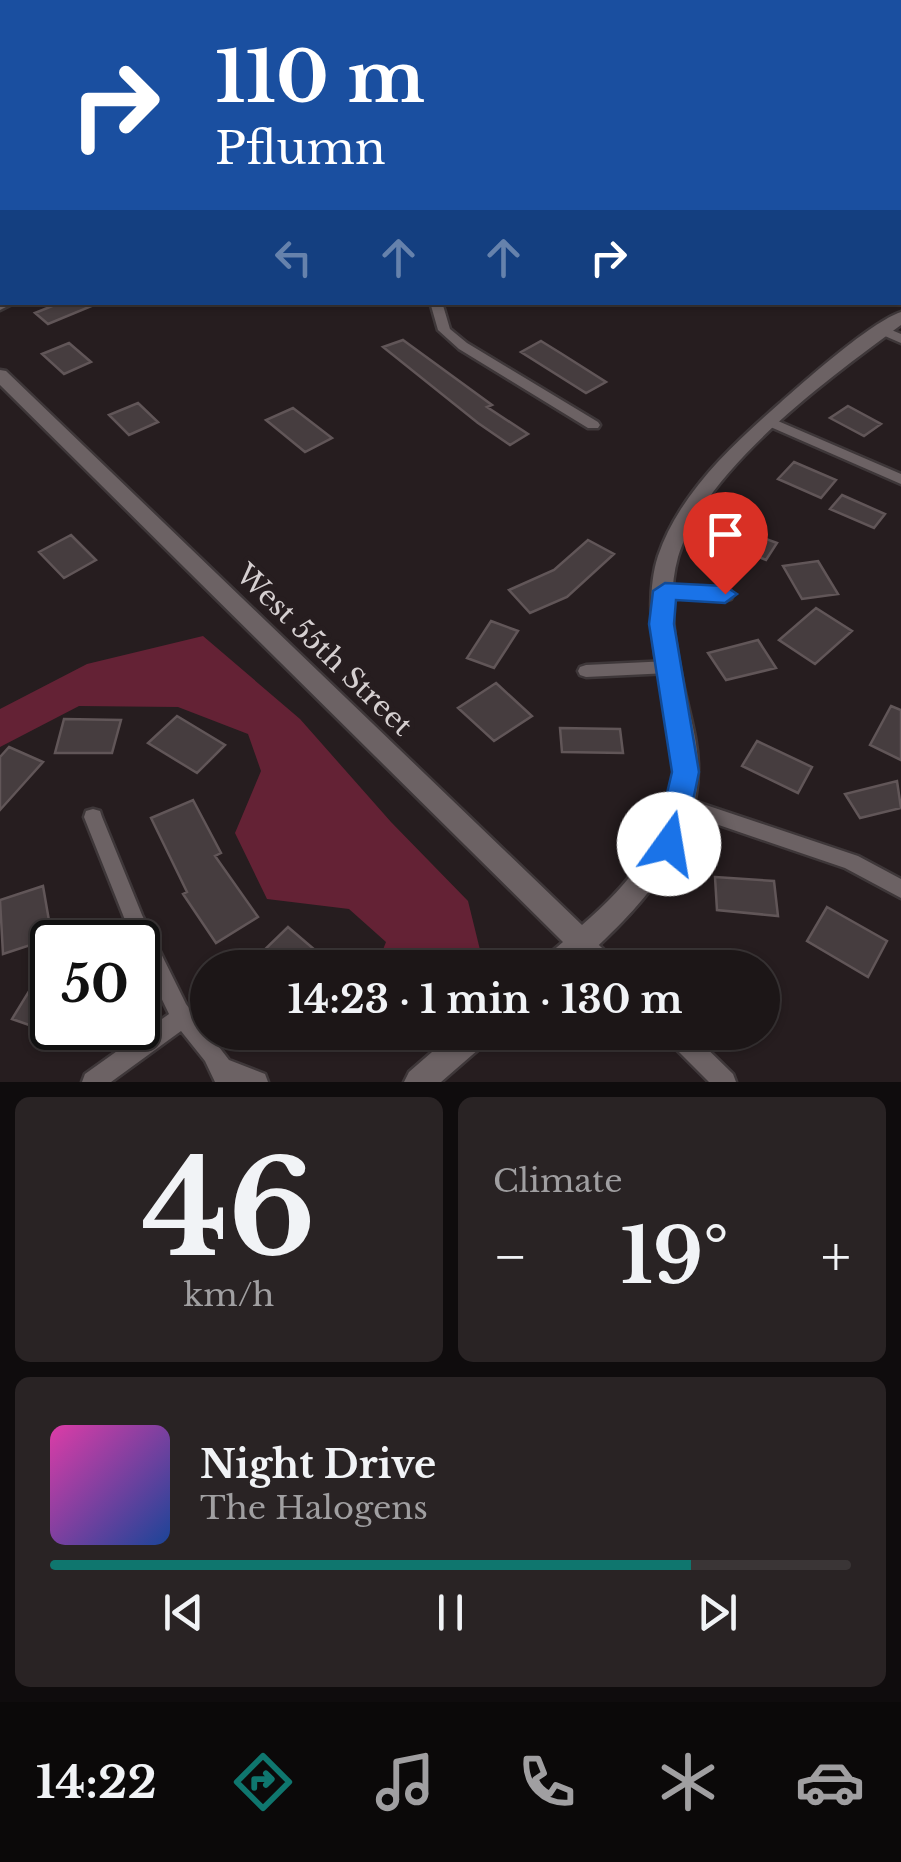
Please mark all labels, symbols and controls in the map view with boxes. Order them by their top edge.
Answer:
text: 110 m [215,34,425,121]
icon: right [50,40,180,170]
text: Pflumn [215,120,386,176]
icon: left [266,230,321,285]
icon: ahead [371,230,426,285]
icon: ahead [476,230,531,285]
icon: right [581,230,636,285]
pin [683,492,768,595]
icon: arrive [698,507,753,562]
street label: West 55th Street [228,556,420,743]
position arrow [617,792,721,896]
speed limit sign: 50 [30,920,160,1050]
text: 14:23 · 1 min · 130 m [288,976,682,1023]
text: 46 [142,1129,316,1290]
text: Climate [493,1161,622,1201]
text: 19° [620,1210,728,1303]
text: − [493,1223,528,1291]
text: + [821,1223,851,1291]
text: km/h [184,1275,274,1315]
text: Night Drive [200,1441,436,1488]
text: The Halogens [200,1488,428,1528]
icon: previous [156,1585,211,1640]
icon: pause [423,1585,478,1640]
icon: next [690,1585,745,1640]
icon: directions [228,1747,298,1817]
icon: music [370,1747,440,1817]
icon: phone [512,1747,582,1817]
icon: climate [653,1747,723,1817]
icon: car [795,1747,865,1817]
text: 14:22 [36,1754,157,1810]

